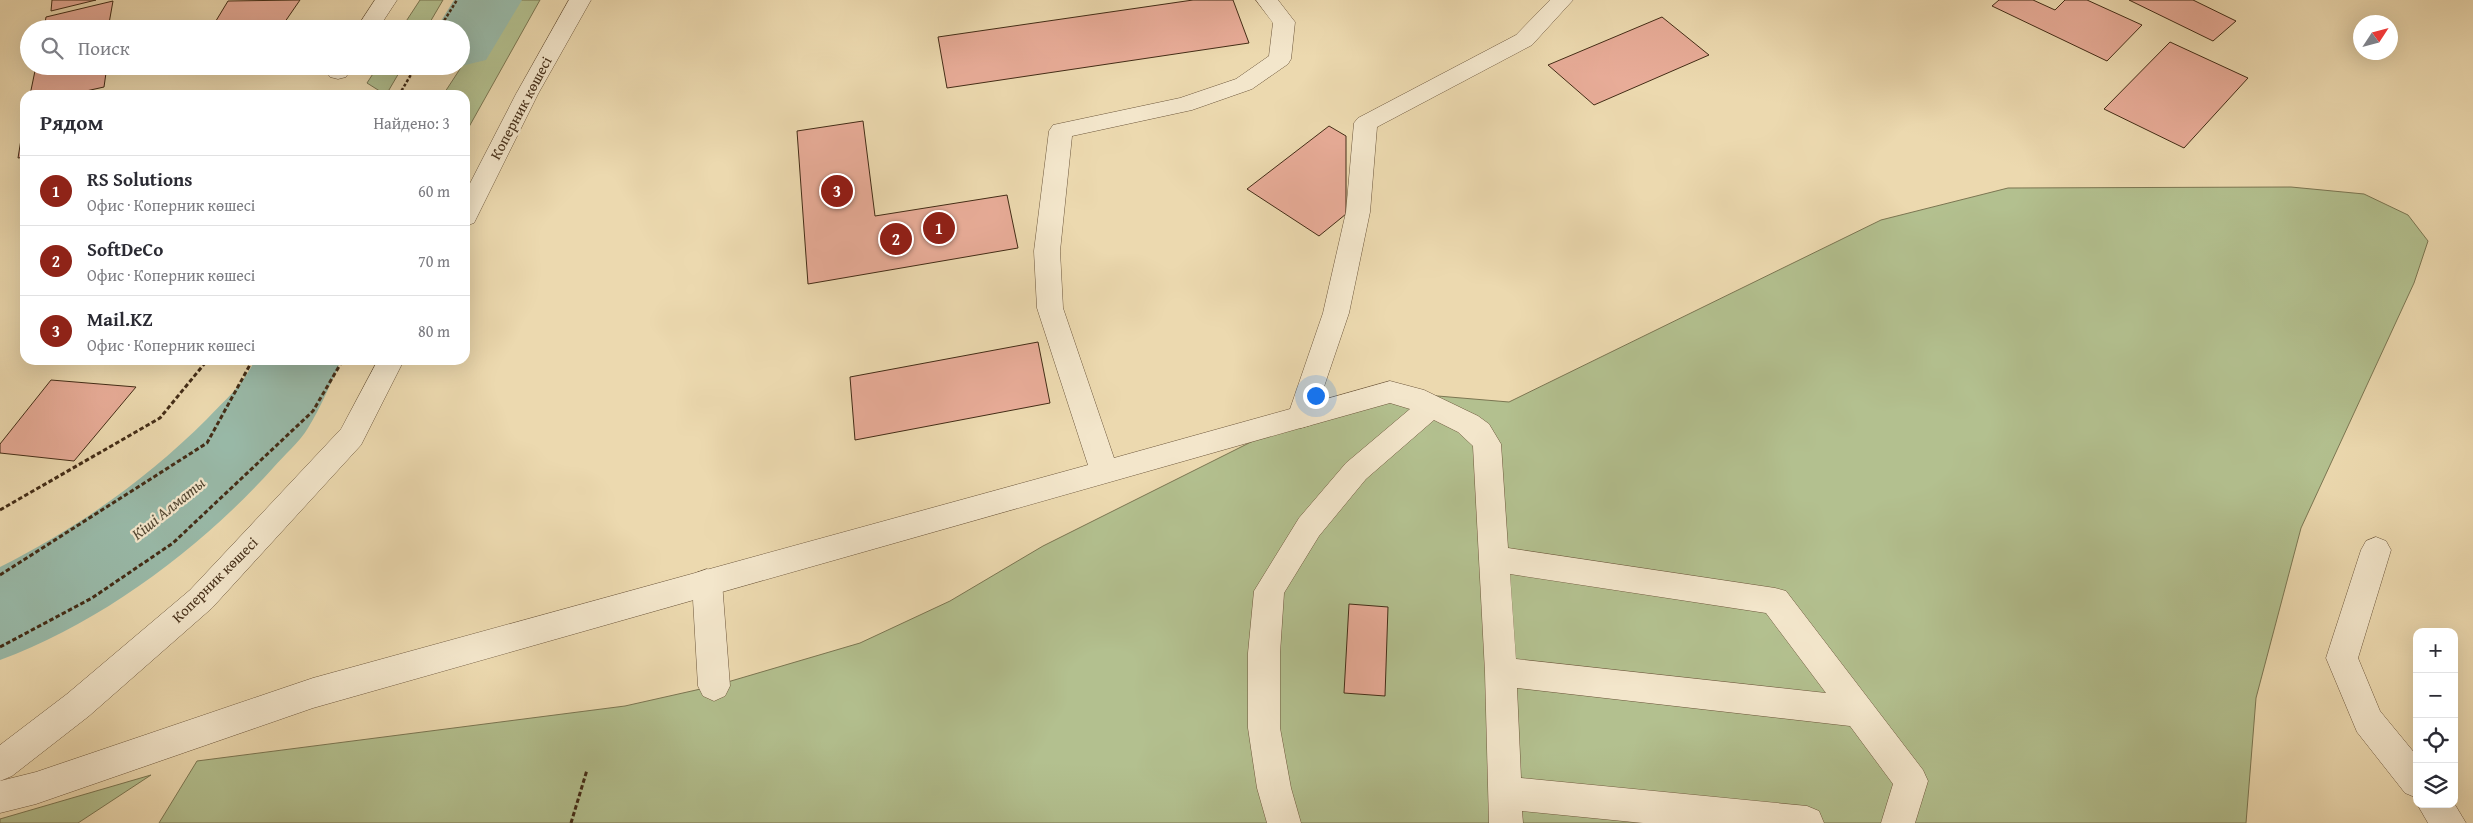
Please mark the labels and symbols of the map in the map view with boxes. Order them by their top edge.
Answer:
north arrow [2353,15,2398,60]
street label: Коперник көшесі [485,53,557,163]
pin: 3 [821,172,853,210]
pin: 1 [923,209,955,247]
pin: 2 [880,220,912,258]
your location [1303,383,1329,409]
water label: Кіші Алматы [126,471,210,545]
street label: Коперник көшесі [167,532,262,627]

